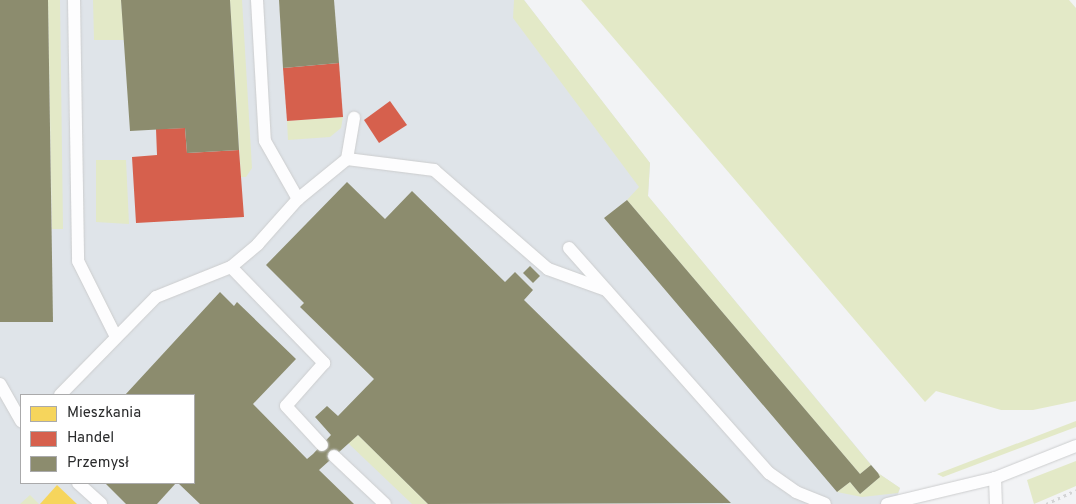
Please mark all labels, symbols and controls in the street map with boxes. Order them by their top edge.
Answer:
legend [20,394,195,484]
text: Mieszkania [67,404,141,423]
text: Handel [67,429,114,448]
text: Przemysł [67,454,129,473]

